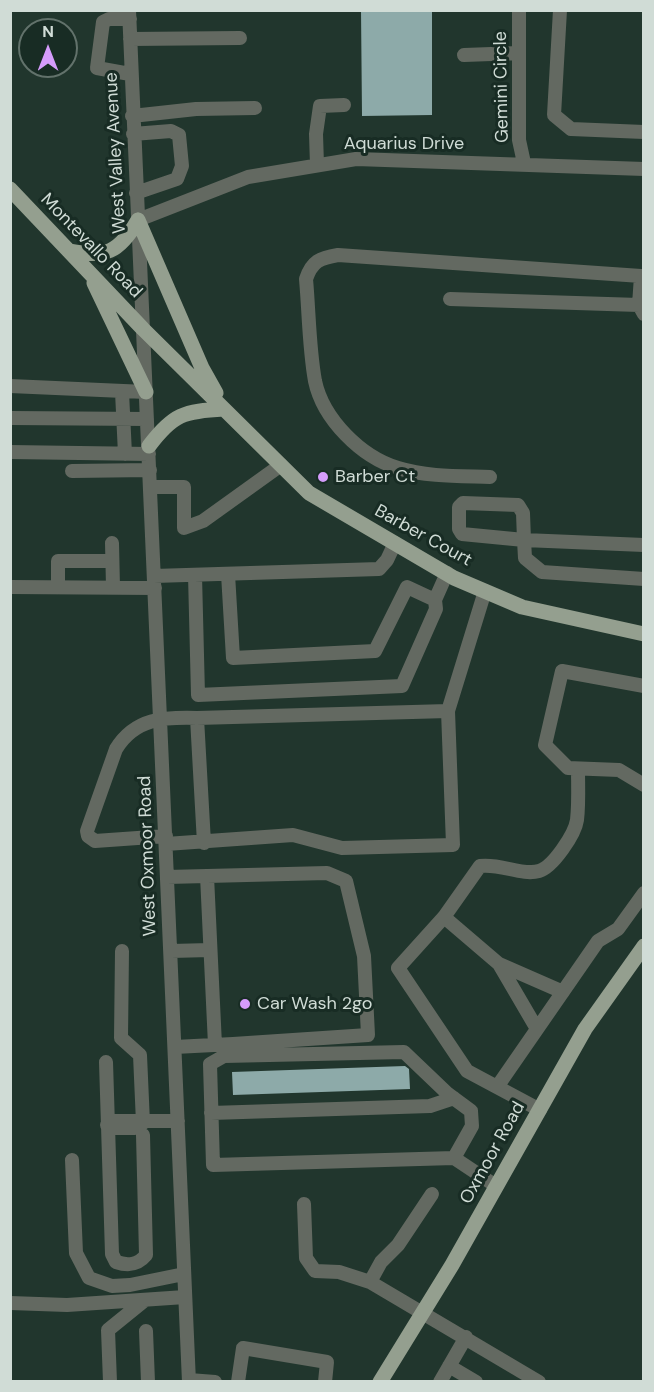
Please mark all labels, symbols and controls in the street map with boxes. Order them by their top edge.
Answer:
north arrow [18,18,78,78]
text: N [42,21,54,42]
street label: Gemini Circle [490,31,514,143]
street label: West Valley Avenue [101,72,131,234]
street label: Aquarius Drive [344,133,464,155]
street label: Montevallo Road [36,189,146,303]
place label: Barber Ct [335,466,415,488]
marker: Barber Ct [316,470,330,484]
street label: Barber Court [371,500,475,572]
street label: West Oxmoor Road [134,775,162,937]
place label: Car Wash 2go [257,993,372,1015]
marker: Car Wash 2go [238,997,252,1011]
street label: Oxmoor Road [456,1098,530,1208]

